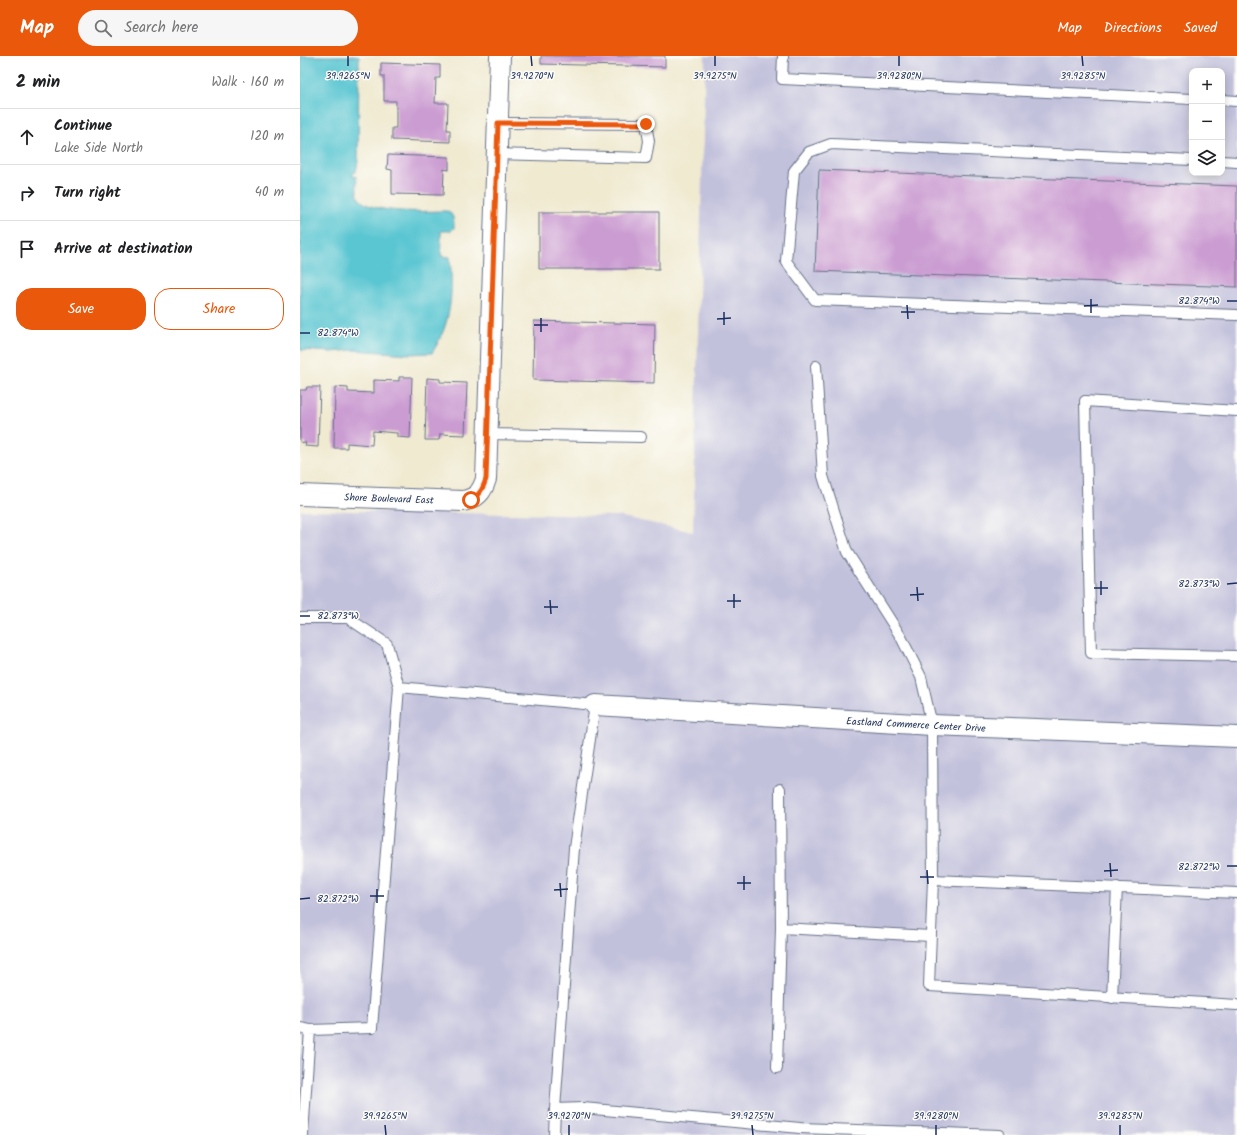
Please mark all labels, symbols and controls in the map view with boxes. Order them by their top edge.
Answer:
search box [78,10,358,46]
text: Map [20,13,54,43]
text: Search here [124,16,198,40]
icon: search [92,17,114,39]
text: Map [1057,17,1082,39]
text: Directions [1104,17,1162,39]
text: Saved [1184,17,1217,39]
text: 39.9265°N [326,68,371,84]
text: 39.9270°N [510,68,554,84]
text: 39.9275°N [693,68,737,84]
text: 39.9280°N [877,68,922,84]
text: 39.9285°N [1060,68,1106,84]
map controls [1189,68,1225,176]
button: + [1189,68,1225,104]
text: 2 min [16,69,60,96]
text: Walk · 160 m [212,72,284,93]
button: − [1189,104,1225,140]
text: Continue [54,114,112,138]
route end [637,115,655,133]
icon: ahead [16,126,38,148]
text: 120 m [250,126,284,147]
text: Lake Side North [54,138,143,159]
button: layers [1189,140,1225,176]
text: Turn right [54,181,121,205]
icon: right [16,182,38,204]
text: 40 m [255,182,284,203]
text: Arrive at destination [54,237,193,261]
icon: arrive [16,238,38,260]
button: Save [16,288,146,330]
button: Share [154,288,284,330]
text: 82.874°W [1178,293,1220,309]
text: 82.874°W [317,325,359,341]
street label: Shore Boulevard East [344,489,434,509]
route start [462,491,480,509]
text: 82.873°W [1178,576,1220,592]
text: 82.873°W [317,608,359,624]
street label: Eastland Commerce Center Drive [846,713,987,737]
text: 82.872°W [1178,859,1220,875]
text: 82.872°W [317,891,359,907]
text: 39.9265°N [363,1108,408,1124]
text: 39.9270°N [547,1108,591,1124]
text: 39.9275°N [730,1108,774,1124]
text: 39.9280°N [914,1108,959,1124]
text: 39.9285°N [1097,1108,1143,1124]

